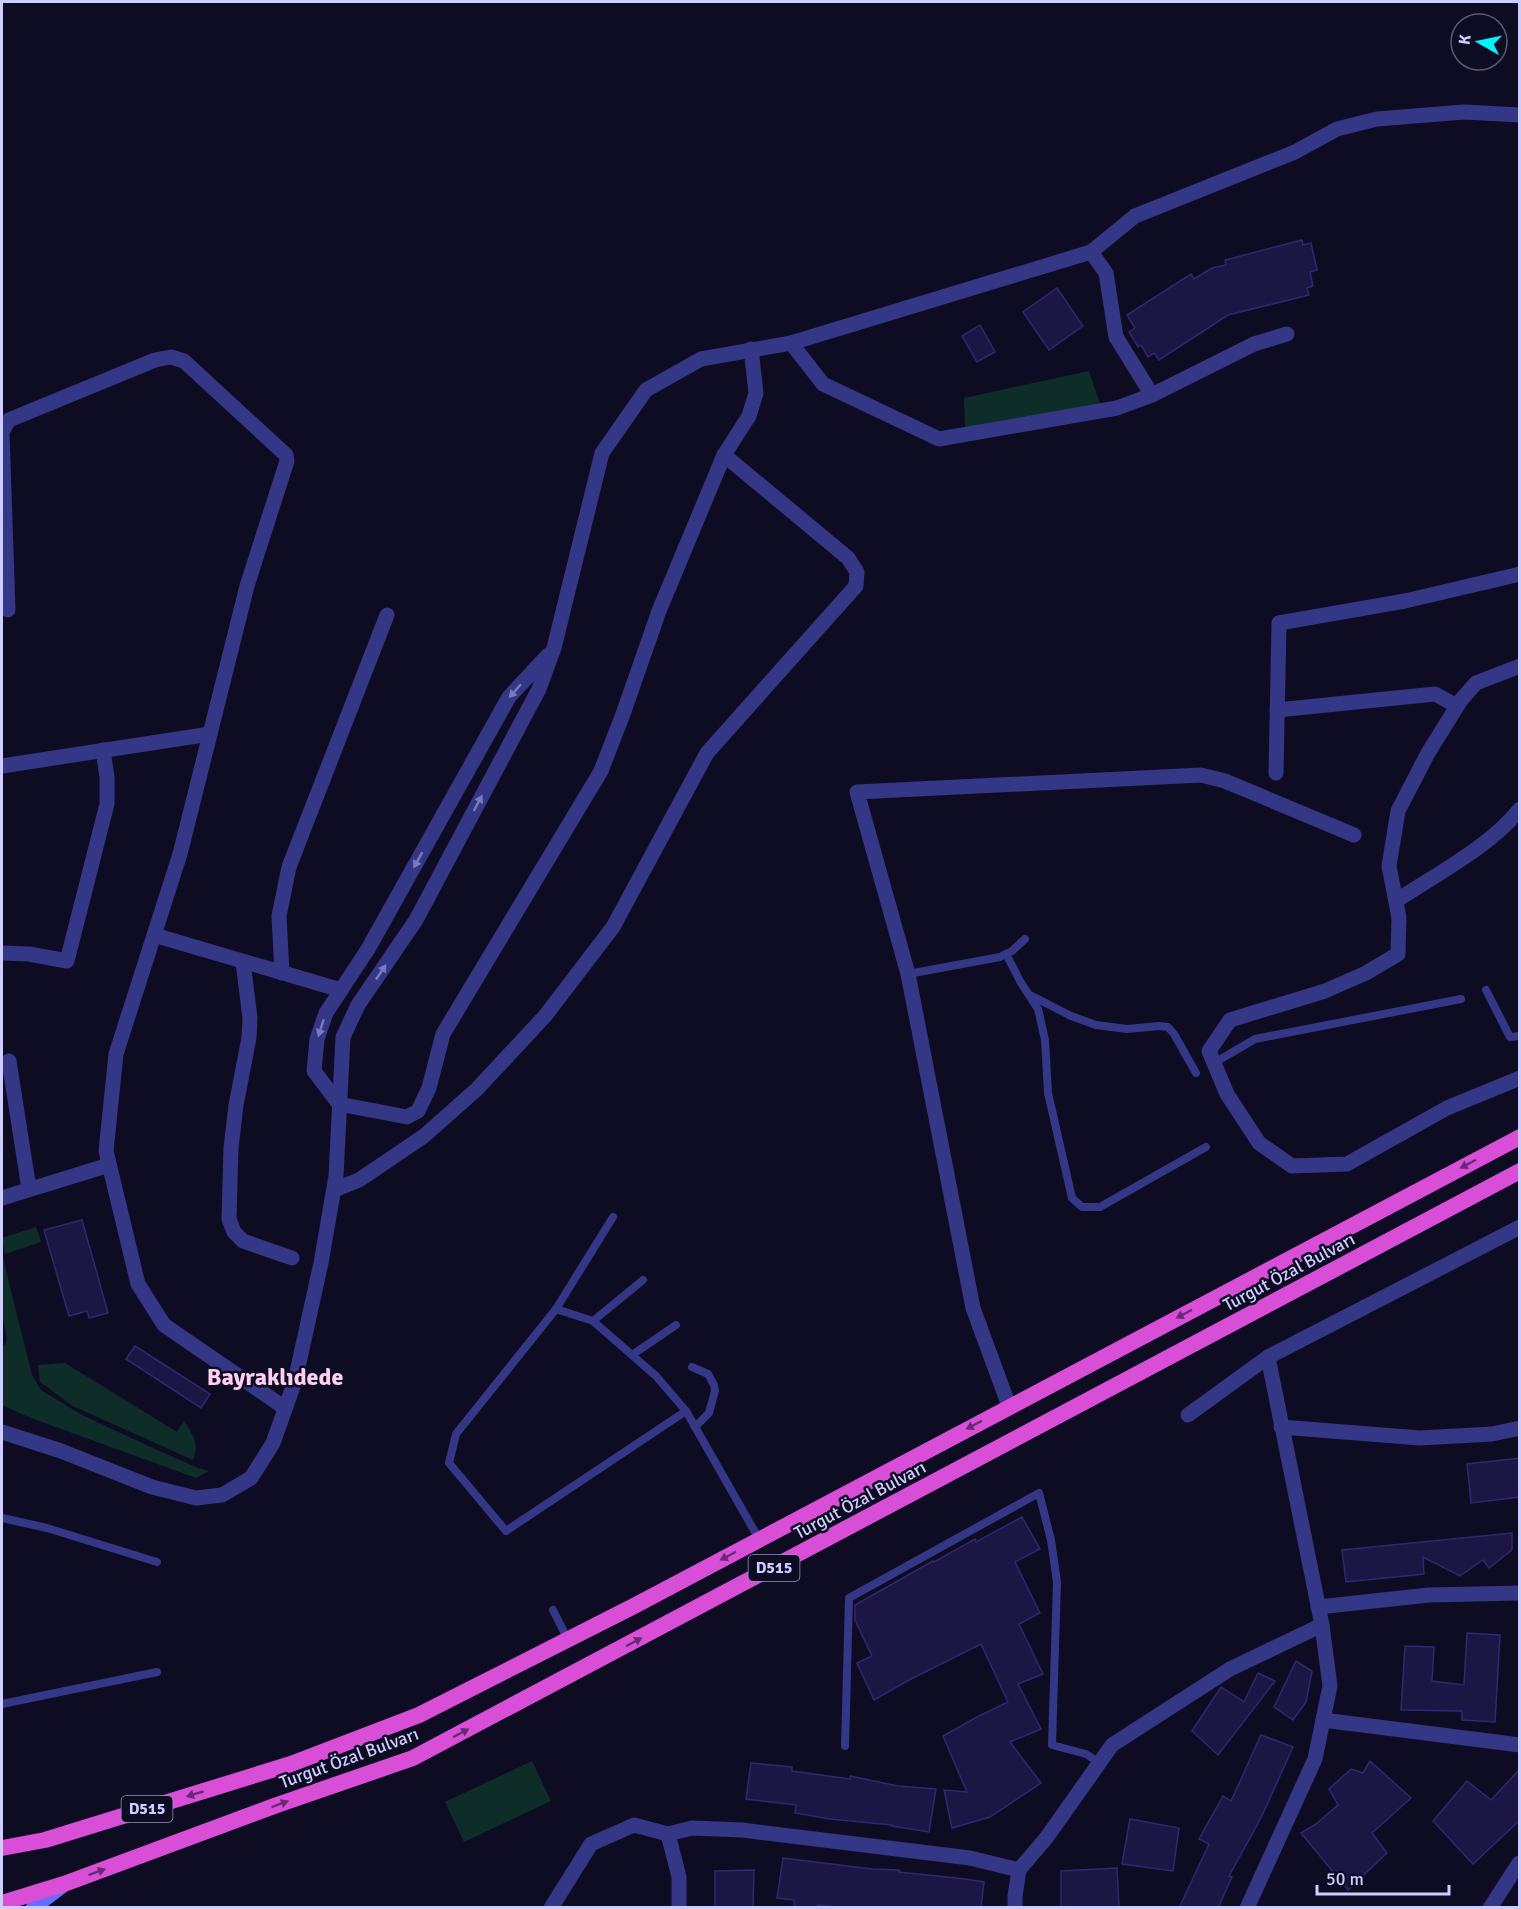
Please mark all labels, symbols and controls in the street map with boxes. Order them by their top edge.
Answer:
north arrow [1449,12,1509,72]
text: K [1455,33,1476,46]
one-way arrow [509,683,522,698]
one-way arrow [473,795,483,812]
one-way arrow [413,852,423,869]
one-way arrow [375,964,387,980]
one-way arrow [316,1019,325,1037]
one-way arrow [1459,1159,1476,1169]
street label: Turgut Özal Bulvarı [1219,1228,1359,1316]
one-way arrow [1175,1309,1192,1319]
district label: Bayraklıdede [207,1362,343,1392]
one-way arrow [966,1420,983,1430]
street label: Turgut Özal Bulvarı [790,1456,930,1544]
one-way arrow [719,1551,736,1561]
road number: D515 [748,1555,800,1581]
one-way arrow [625,1638,642,1647]
street label: Turgut Özal Bulvarı [277,1723,421,1793]
one-way arrow [453,1728,470,1738]
one-way arrow [185,1790,203,1799]
road number: D515 [122,1796,172,1822]
one-way arrow [271,1799,289,1809]
scale bar [1317,1858,1449,1896]
one-way arrow [88,1867,106,1877]
text: 50 m [1326,1868,1364,1890]

